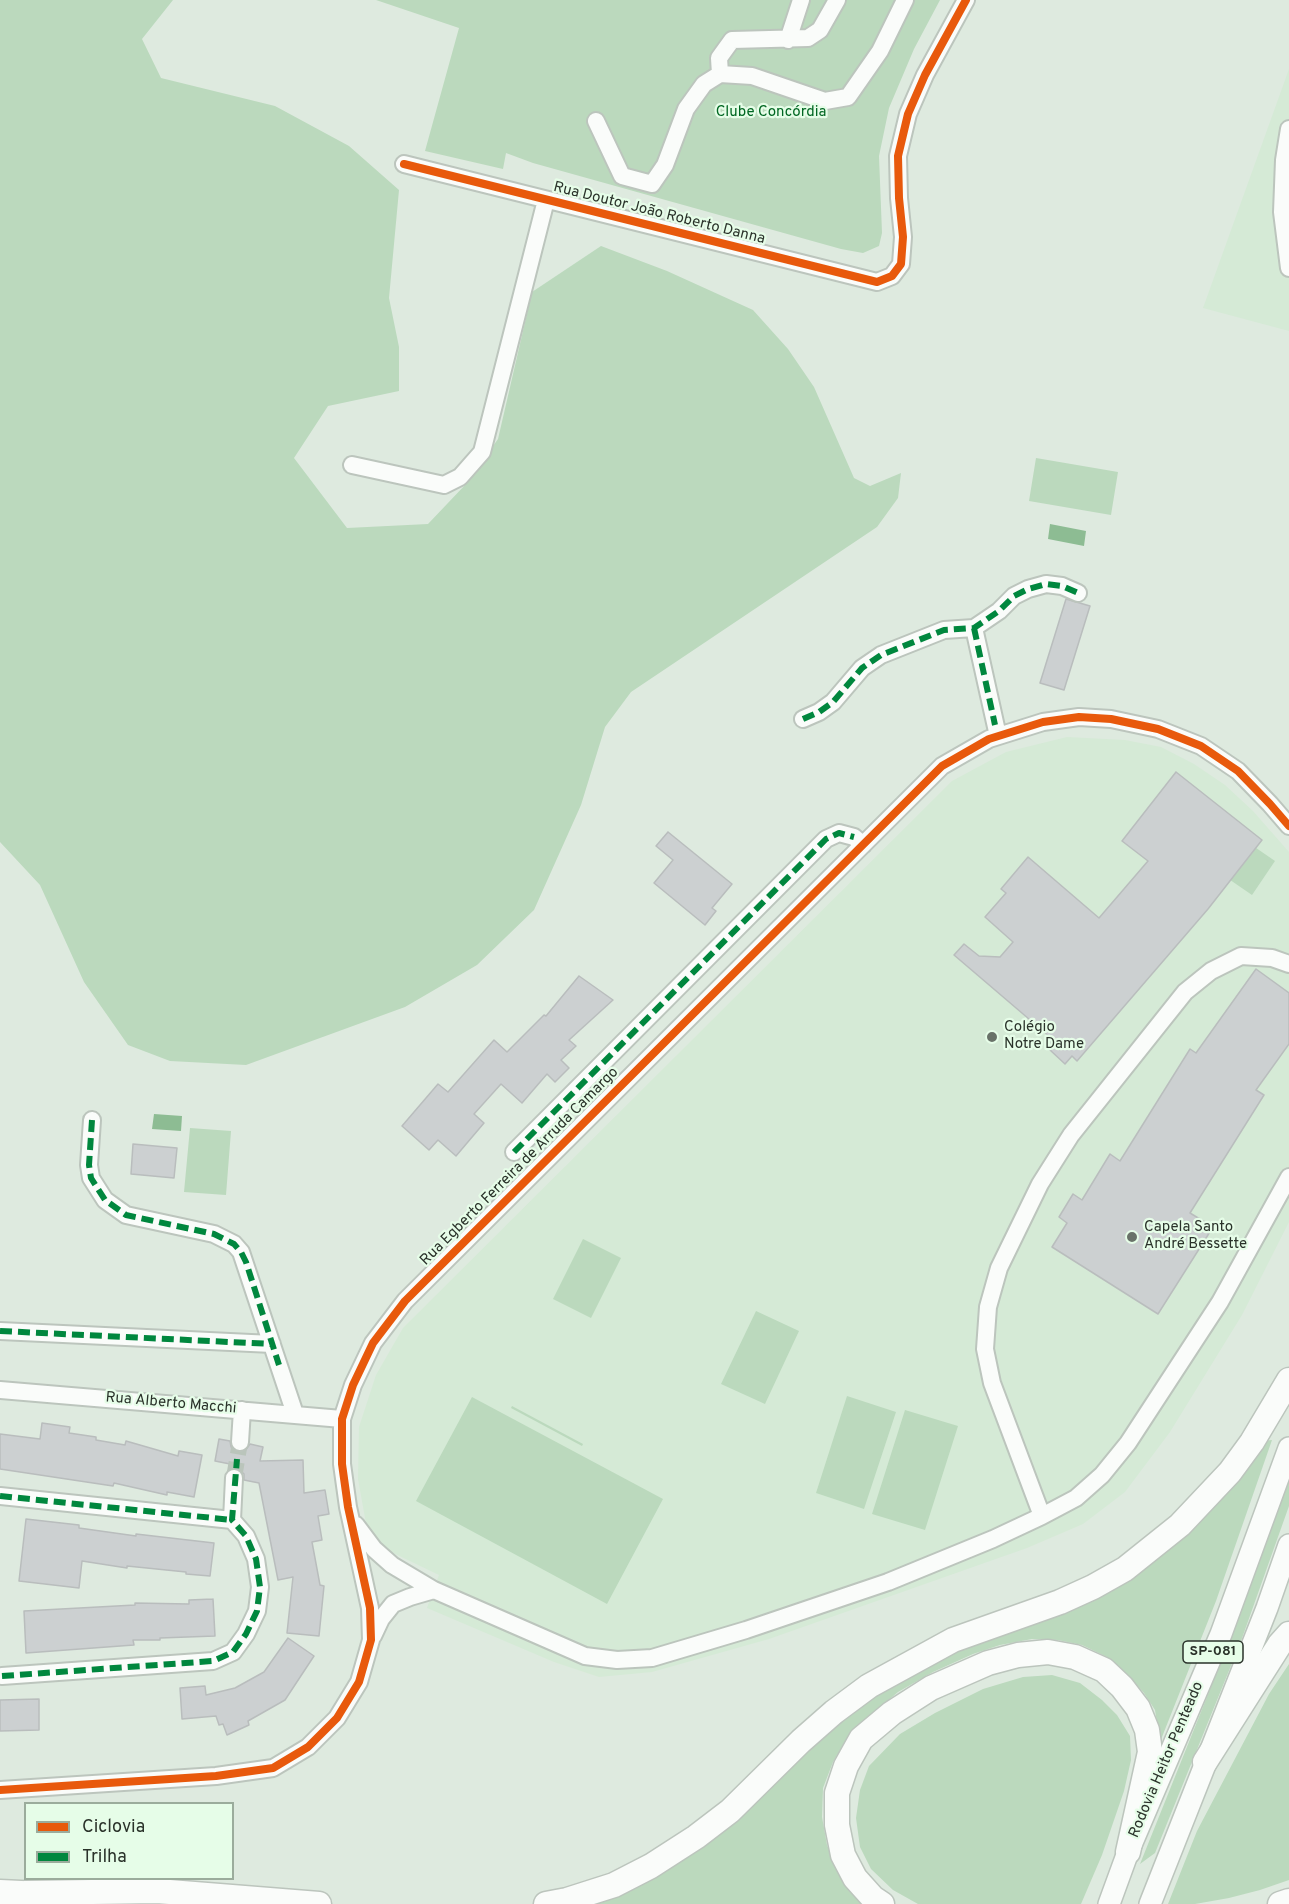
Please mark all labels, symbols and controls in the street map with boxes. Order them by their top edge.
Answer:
park label: Clube Concórdia [716,104,826,122]
street label: Rua Doutor João Roberto Danna [551,179,767,249]
place label: Colégio Notre Dame [1004,1019,1084,1054]
marker: Colégio Notre Dame [985,1030,999,1044]
street label: Rua Egberto Ferreira de Arruda Camargo [417,1064,623,1270]
place label: Capela Santo André Bessette [1144,1219,1247,1254]
marker: Capela Santo André Bessette [1125,1230,1139,1244]
street label: Rua Alberto Macchi [105,1389,237,1419]
road number: SP-081 [1183,1641,1243,1663]
street label: Rodovia Heitor Penteado [1126,1679,1208,1841]
legend [24,1802,234,1880]
text: Ciclovia [82,1816,145,1839]
text: Trilha [82,1846,127,1869]

